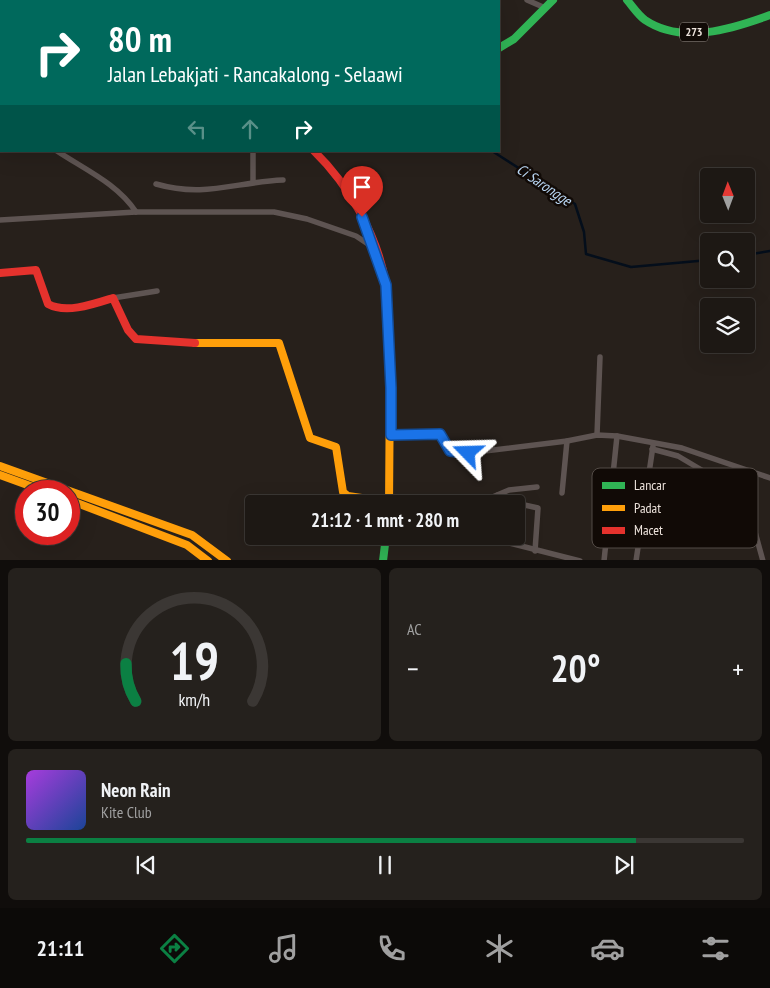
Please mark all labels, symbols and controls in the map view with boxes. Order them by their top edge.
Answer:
text: 80 m [108,16,172,62]
icon: right [25,20,90,85]
road number: 273 [680,22,708,42]
text: Jalan Lebakjati - Rancakalong - Selaawi [108,60,403,88]
icon: left [183,115,211,143]
icon: ahead [236,115,264,143]
icon: right [289,115,317,143]
water label: Ci Sarongge [513,159,576,210]
pin [341,166,383,217]
north arrow [700,168,755,222]
map controls [700,168,755,353]
icon: arrive [348,173,376,201]
button: search [700,233,755,288]
button: layers [700,298,755,353]
position arrow [441,426,493,478]
legend [592,468,758,548]
text: Lancar [634,476,666,494]
speed limit sign: 30 [15,480,80,545]
text: Padat [634,499,661,517]
text: 21:12 · 1 mnt · 280 m [311,508,459,532]
text: Macet [634,521,663,539]
text: AC [407,619,422,639]
text: 19 [170,627,219,694]
text: 20° [550,643,601,692]
text: − [407,650,419,687]
text: + [732,650,744,687]
text: km/h [179,688,210,711]
text: Neon Rain [101,778,170,802]
text: Kite Club [101,802,152,822]
icon: previous [132,851,160,879]
icon: pause [371,851,399,879]
icon: next [610,851,638,879]
icon: directions [157,931,192,966]
icon: music [266,931,301,966]
icon: phone [374,931,409,966]
icon: climate [482,931,517,966]
icon: car [590,931,625,966]
icon: filters [698,931,733,966]
text: 21:11 [37,934,84,962]

